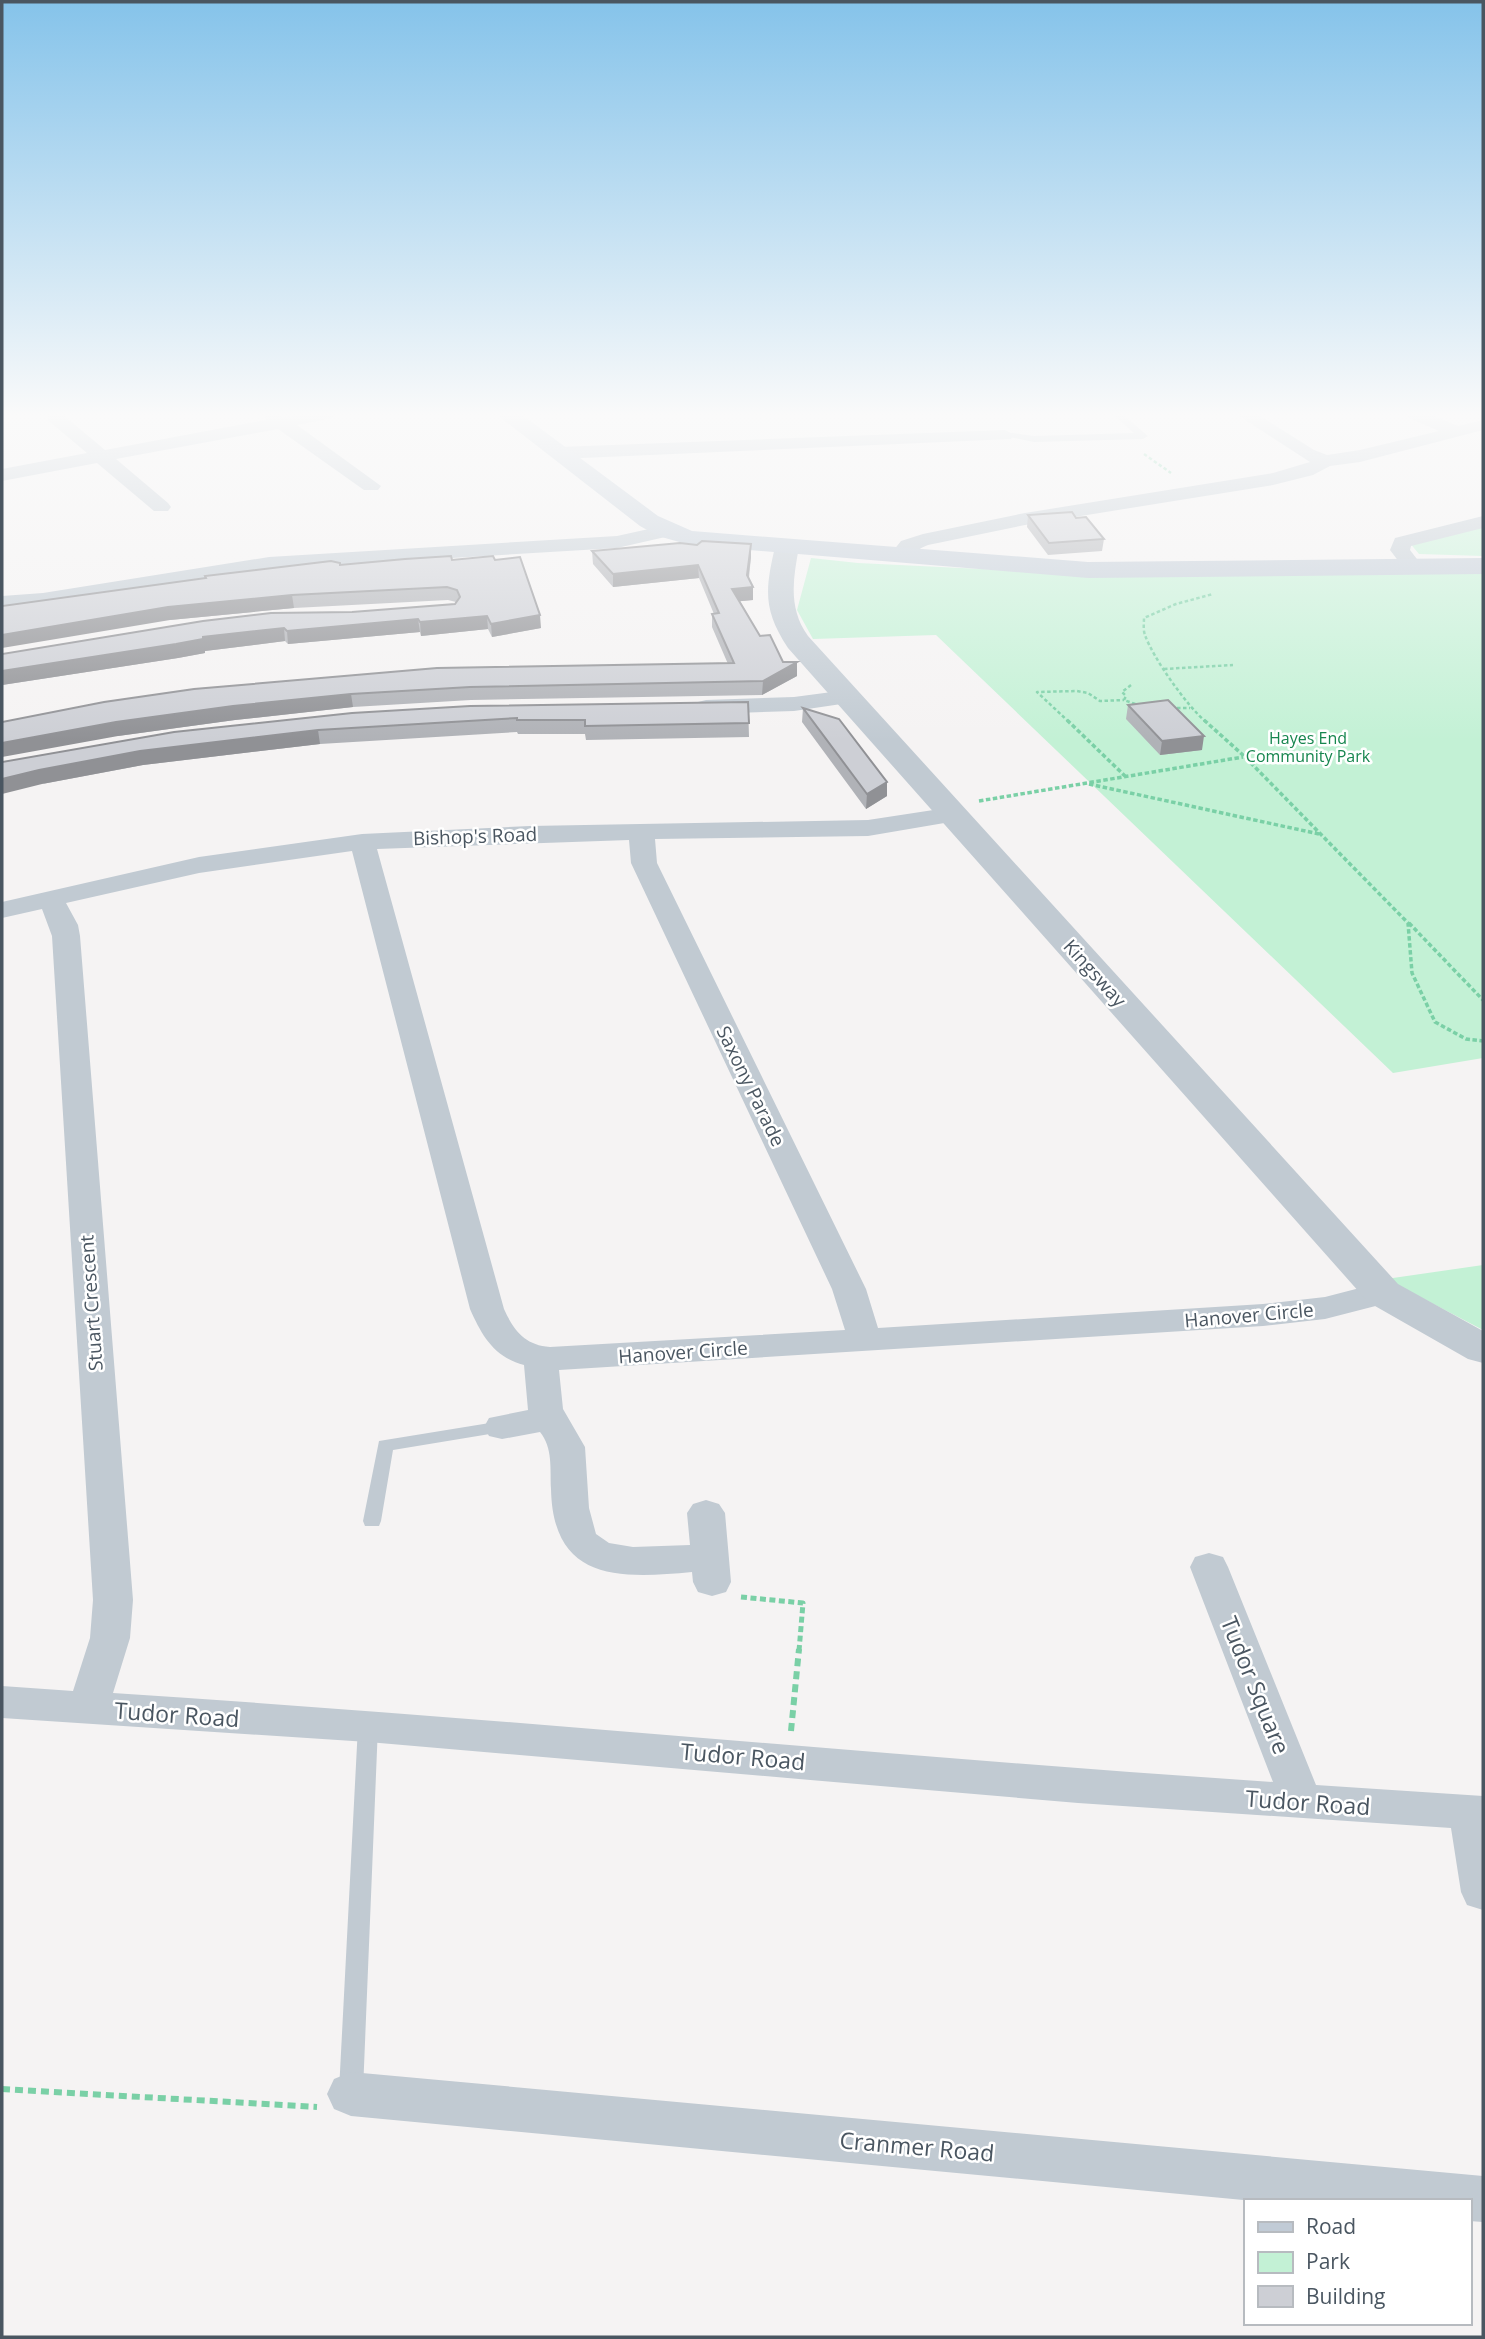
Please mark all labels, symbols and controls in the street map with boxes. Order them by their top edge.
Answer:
park label: Hayes End Community Park [1246,727,1371,767]
street label: Bishop's Road [412,821,538,851]
street label: Kingsway [1058,934,1132,1013]
street label: Saxony Parade [711,1021,791,1151]
street label: Stuart Crescent [73,1234,109,1372]
street label: Hanover Circle [1183,1296,1315,1334]
street label: Hanover Circle [617,1335,749,1369]
street label: Tudor Square [1214,1611,1298,1759]
street label: Tudor Road [114,1694,240,1734]
street label: Tudor Road [679,1735,807,1777]
street label: Tudor Road [1245,1782,1371,1822]
street label: Cranmer Road [838,2123,996,2169]
legend [1244,2199,1471,2325]
text: Road [1306,2212,1356,2240]
text: Park [1306,2247,1350,2275]
text: Building [1306,2282,1385,2310]

